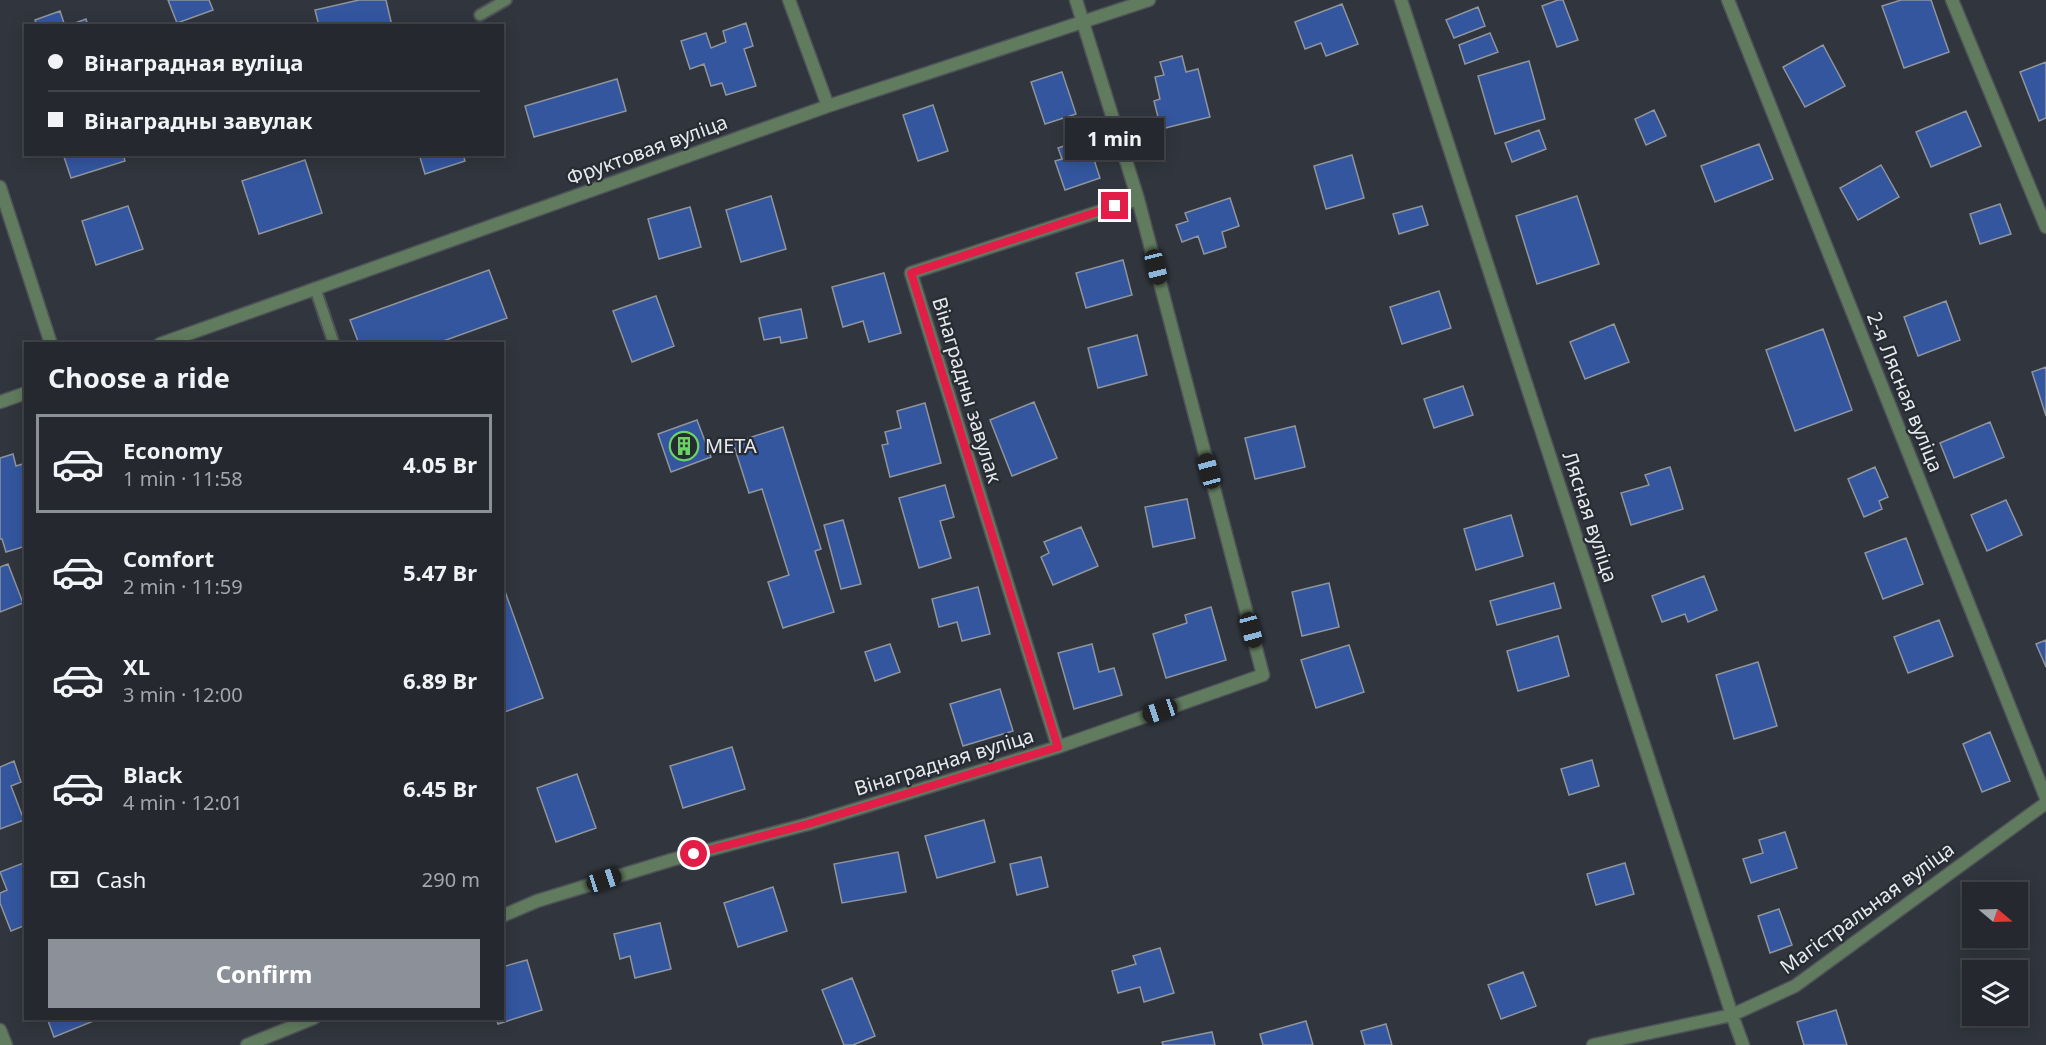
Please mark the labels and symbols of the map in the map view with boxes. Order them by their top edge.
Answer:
street label: Фруктовая вуліца [563,108,731,191]
callout: 1 min [1066,119,1164,161]
route end [1101,192,1128,219]
car [1143,247,1169,287]
street label: Вінаградны завулак [926,294,1009,486]
street label: 2-я Лясная вуліца [1861,308,1950,476]
building icon: МЕТА [668,430,700,462]
place label: МЕТА [705,432,757,459]
street label: Лясная вуліца [1557,448,1624,586]
car [1196,451,1222,491]
car [1238,610,1264,650]
car [1140,697,1180,725]
street label: Вінаградная вуліца [851,721,1037,802]
street label: Магістральная вуліца [1774,835,1959,980]
route start [680,840,707,867]
car [584,866,624,894]
north arrow [1962,882,2028,948]

